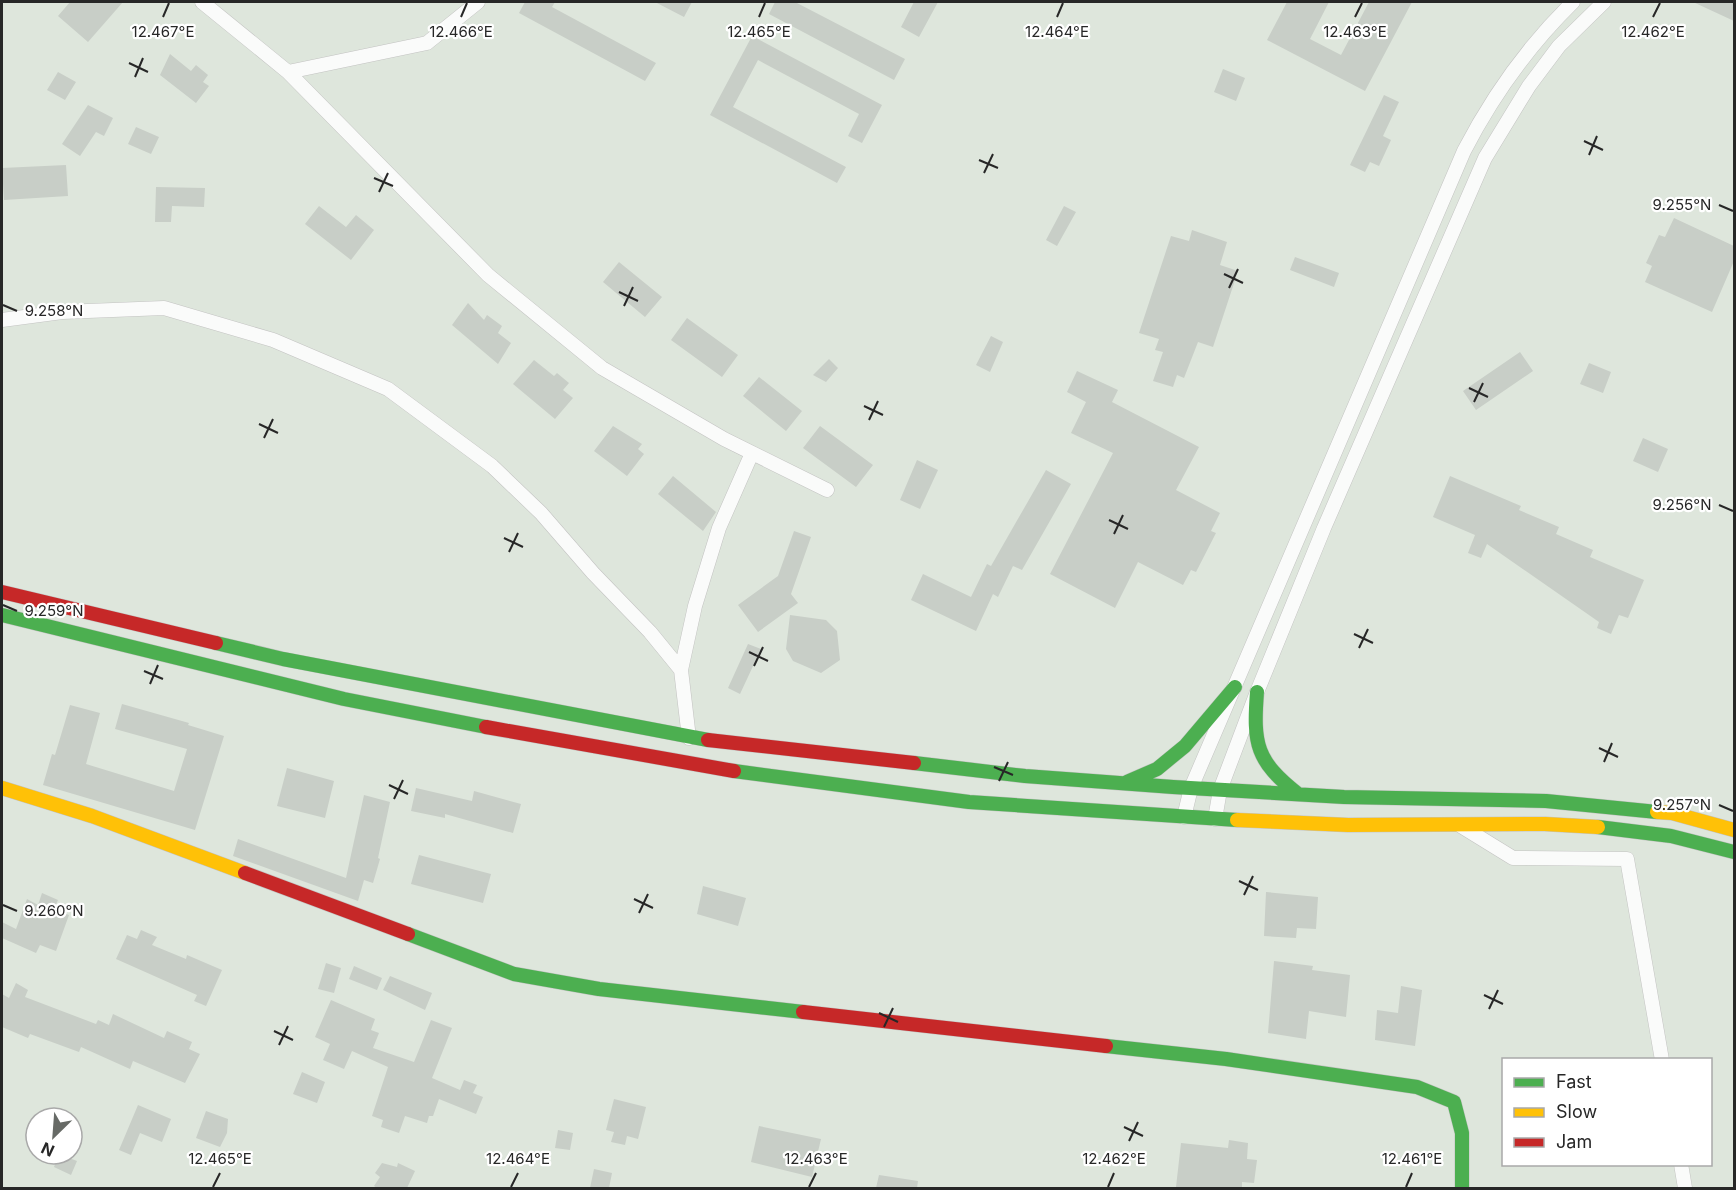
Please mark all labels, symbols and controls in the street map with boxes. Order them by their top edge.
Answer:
text: 12.467°E [132,22,194,41]
text: 12.466°E [429,22,493,41]
text: 12.465°E [727,22,791,41]
text: 12.464°E [1025,22,1089,41]
text: 12.463°E [1323,22,1387,41]
text: 12.462°E [1621,22,1685,41]
text: 9.255°N [1653,195,1711,214]
text: 9.258°N [25,301,83,320]
text: 9.256°N [1653,495,1711,514]
text: 9.259°N [25,601,83,620]
text: 9.257°N [1653,795,1711,814]
text: 9.260°N [24,901,84,920]
legend [1502,1058,1712,1166]
text: Fast [1556,1071,1592,1092]
text: Slow [1556,1101,1597,1122]
north arrow [24,1106,84,1166]
text: Jam [1556,1131,1592,1152]
text: N [38,1138,57,1161]
text: 12.465°E [188,1149,252,1168]
text: 12.464°E [486,1149,550,1168]
text: 12.463°E [784,1149,848,1168]
text: 12.462°E [1082,1149,1146,1168]
text: 12.461°E [1382,1149,1442,1168]

